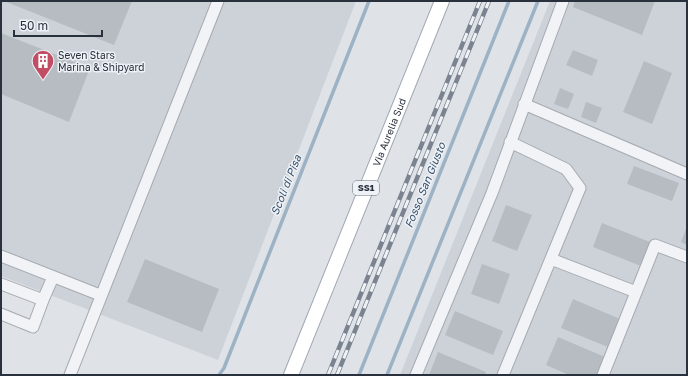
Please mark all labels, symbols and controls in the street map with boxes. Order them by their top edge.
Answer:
scale bar [14,12,102,38]
text: 50 m [20,18,48,33]
building icon: Seven Stars Marina & Shipyard [30,48,56,81]
place label: Seven Stars Marina & Shipyard [58,49,144,73]
street label: Via Aurelia Sud [370,96,408,168]
water label: Fosso San Giusto [401,139,448,229]
water label: Scoli di Pisa [268,152,304,217]
road number: SS1 [353,181,379,195]

